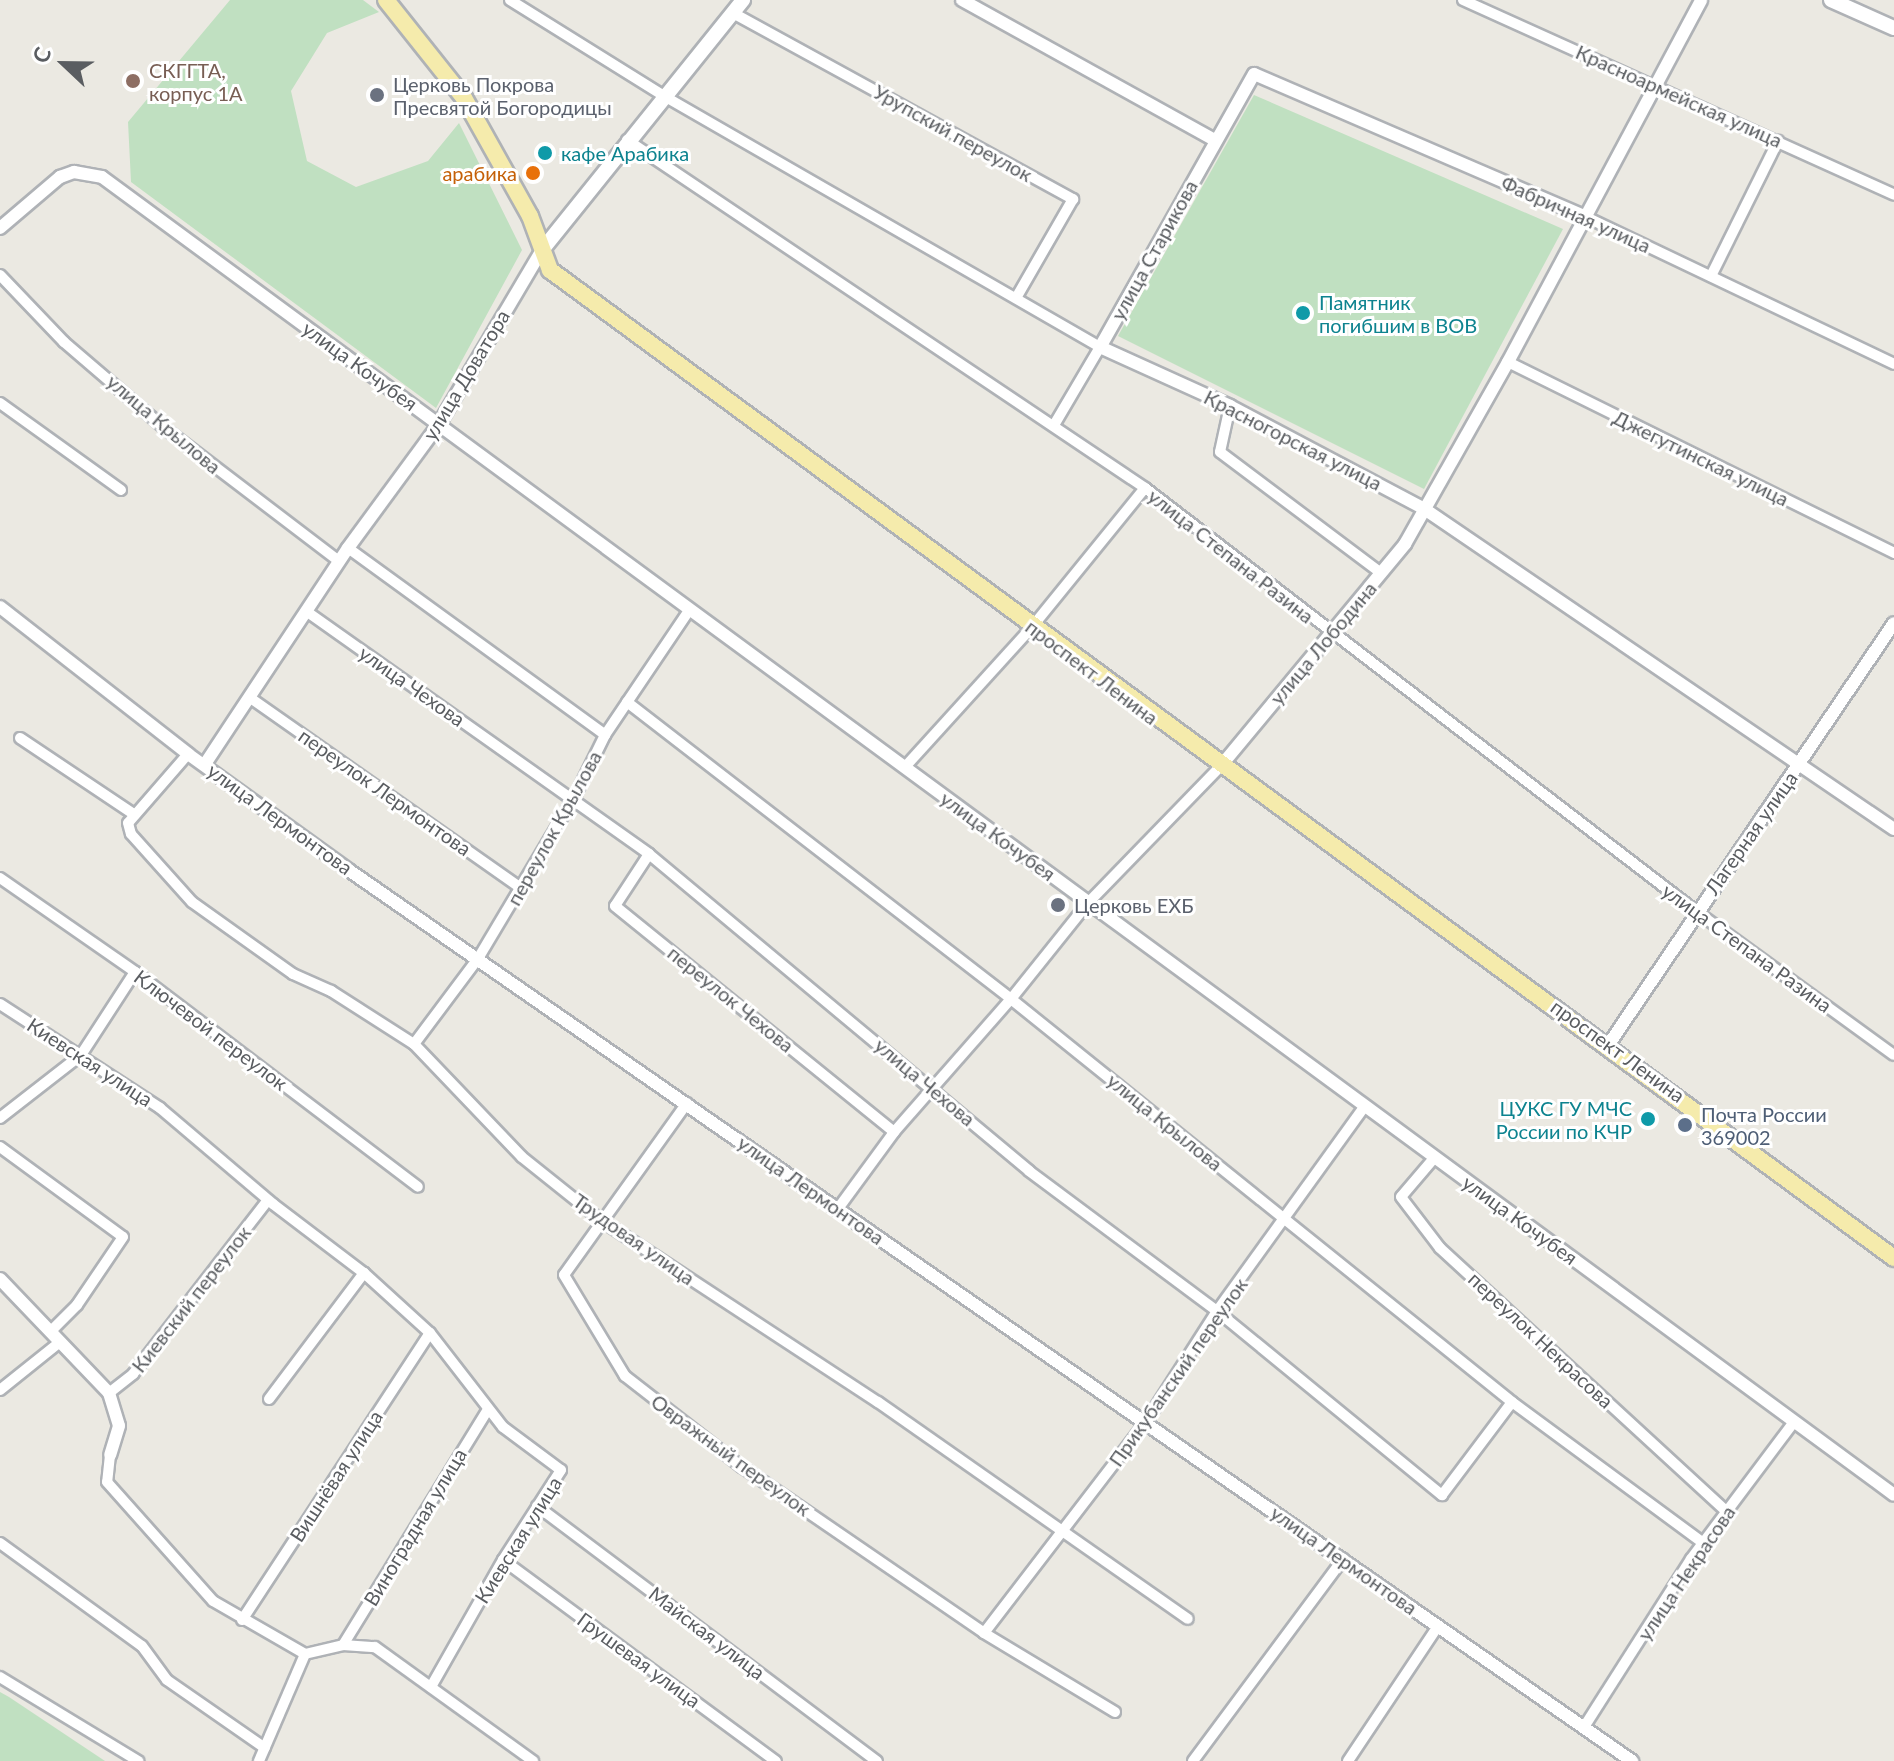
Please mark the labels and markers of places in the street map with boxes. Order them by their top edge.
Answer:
place label: СКГГТА, корпус 1А [149,58,243,105]
marker: СКГГТА, корпус 1А [124,72,142,90]
place label: Церковь Покрова Пресвятой Богородицы [393,72,612,119]
marker: Церковь Покрова Пресвятой Богородицы [368,86,386,104]
place label: кафе Арабика [561,141,689,165]
marker: кафе Арабика [536,144,554,162]
place label: арабика [442,161,517,185]
marker: арабика [524,164,542,182]
place label: Памятник погибшим в ВОВ [1319,290,1477,337]
marker: Памятник погибшим в ВОВ [1294,304,1312,322]
place label: Церковь ЕХБ [1074,893,1194,917]
marker: Церковь ЕХБ [1049,896,1067,914]
place label: ЦУКС ГУ МЧС России по КЧР [1496,1096,1632,1143]
place label: Почта России 369002 [1701,1102,1827,1149]
marker: ЦУКС ГУ МЧС России по КЧР [1639,1110,1657,1128]
marker: Почта России 369002 [1676,1116,1694,1134]

